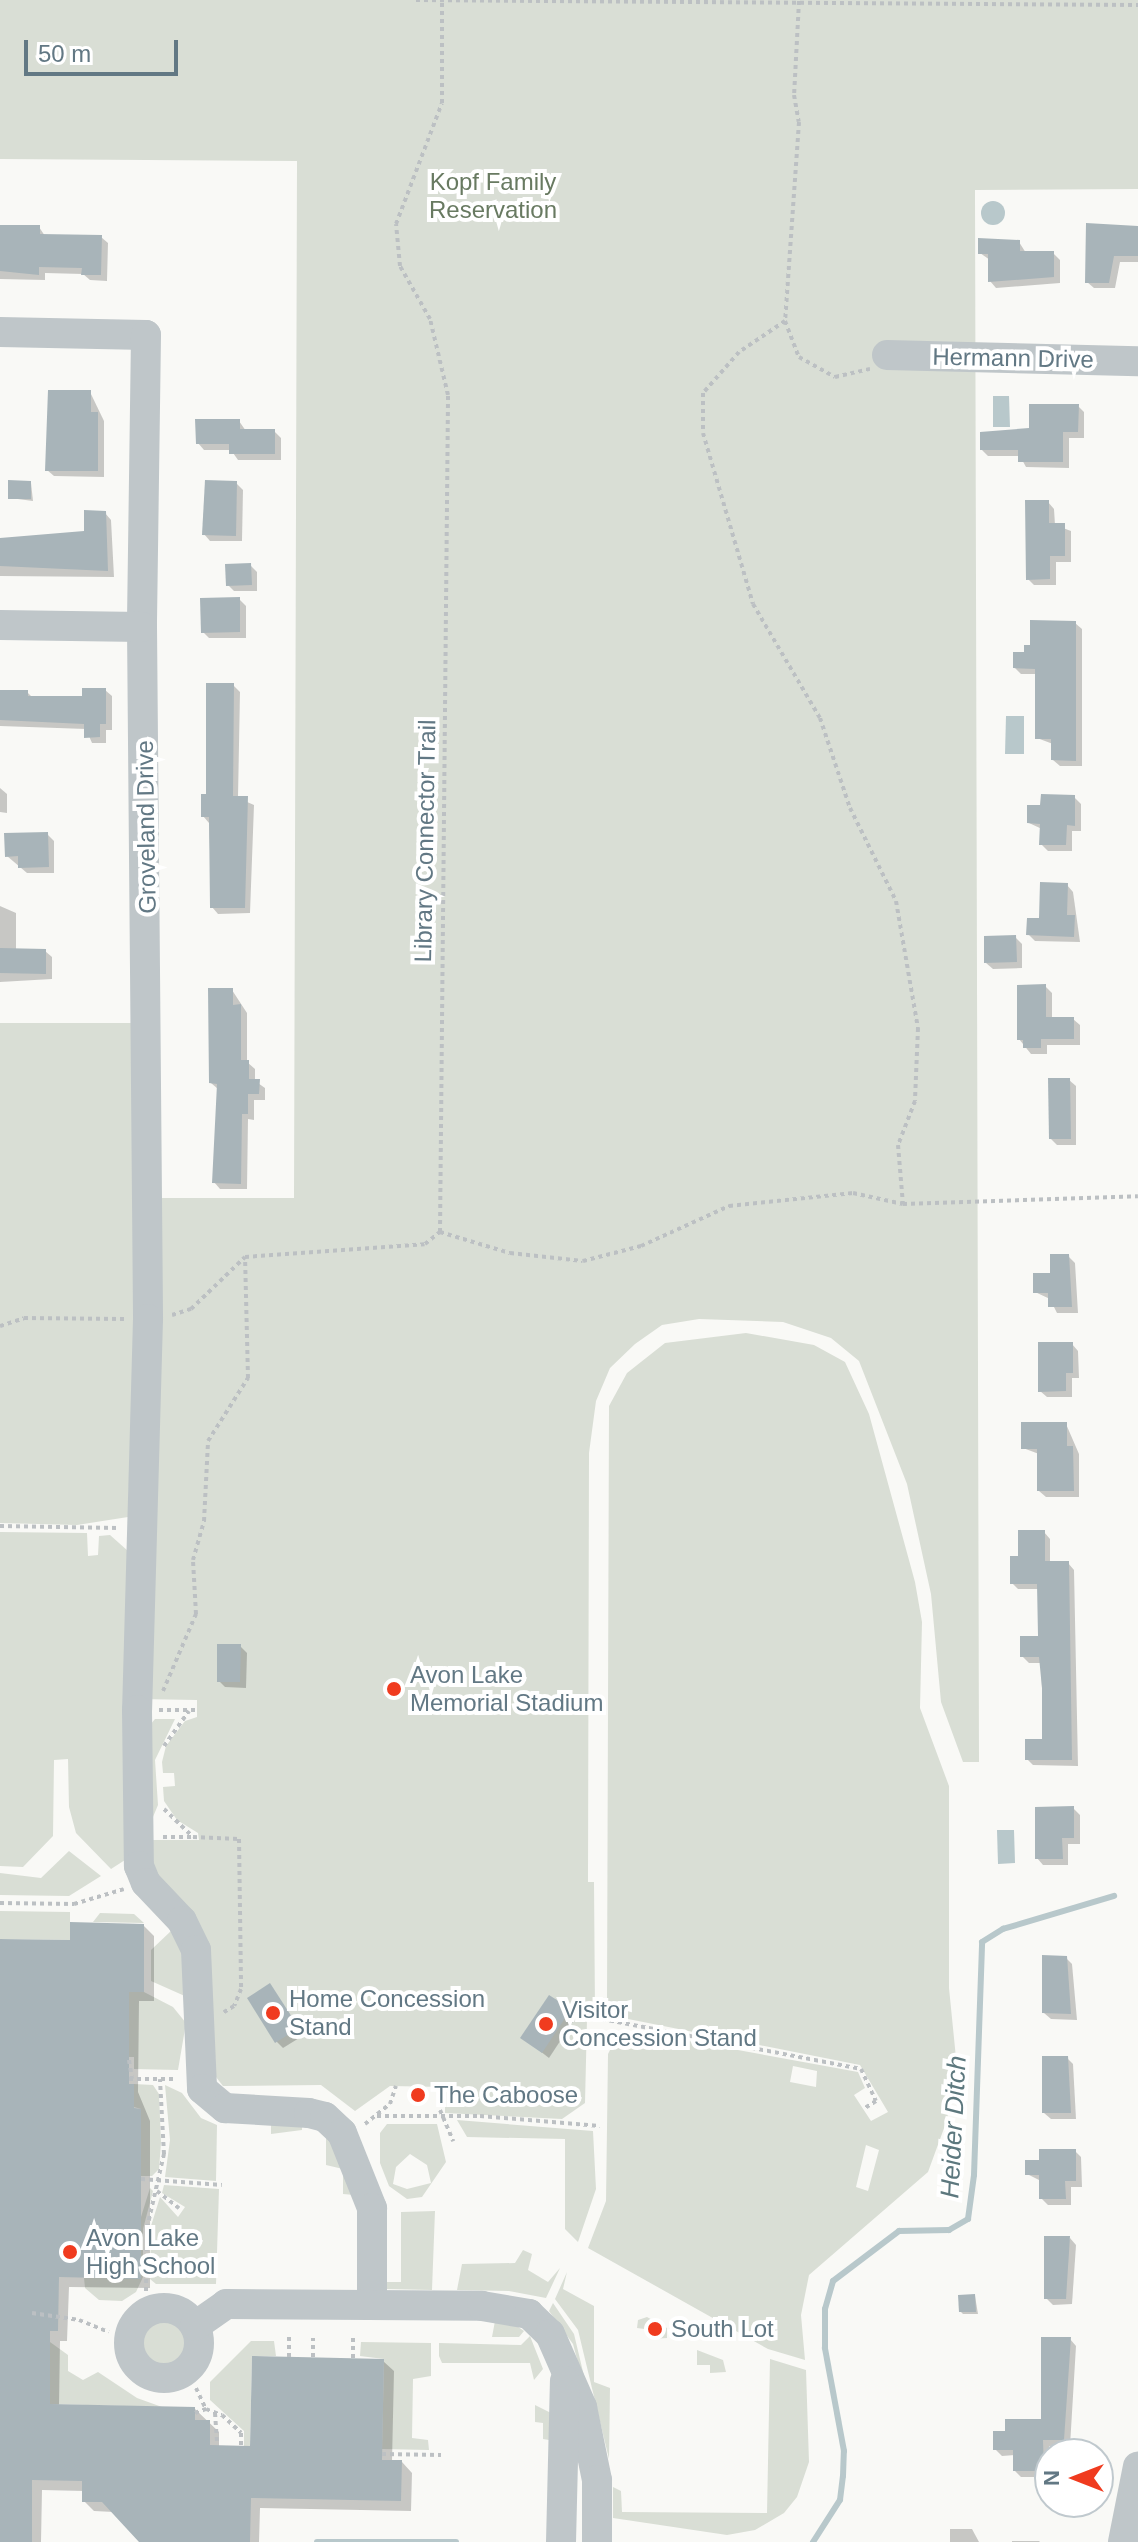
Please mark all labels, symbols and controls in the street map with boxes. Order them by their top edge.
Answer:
scale bar [28,24,182,74]
text: 50 m [38,40,91,67]
park label: Kopf Family Reservation [429,168,557,224]
street label: Hermann Drive [932,342,1094,374]
street label: Library Connector Trail [408,719,442,963]
street label: Groveland Drive [130,740,162,914]
place label: Avon Lake Memorial Stadium [410,1661,603,1717]
marker: Avon Lake Memorial Stadium [385,1680,403,1698]
place label: Home Concession Stand [289,1985,485,2041]
place label: Visitor Concession Stand [562,1996,757,2052]
marker: Home Concession Stand [264,2004,282,2022]
marker: Visitor Concession Stand [537,2015,555,2033]
water label: Heider Ditch [935,2055,973,2199]
place label: The Caboose [434,2081,578,2109]
marker: The Caboose [409,2086,427,2104]
place label: Avon Lake High School [86,2224,215,2280]
marker: Avon Lake High School [61,2243,79,2261]
place label: South Lot [671,2315,774,2343]
marker: South Lot [646,2320,664,2338]
north arrow [1034,2438,1114,2518]
text: N [1039,2470,1064,2486]

